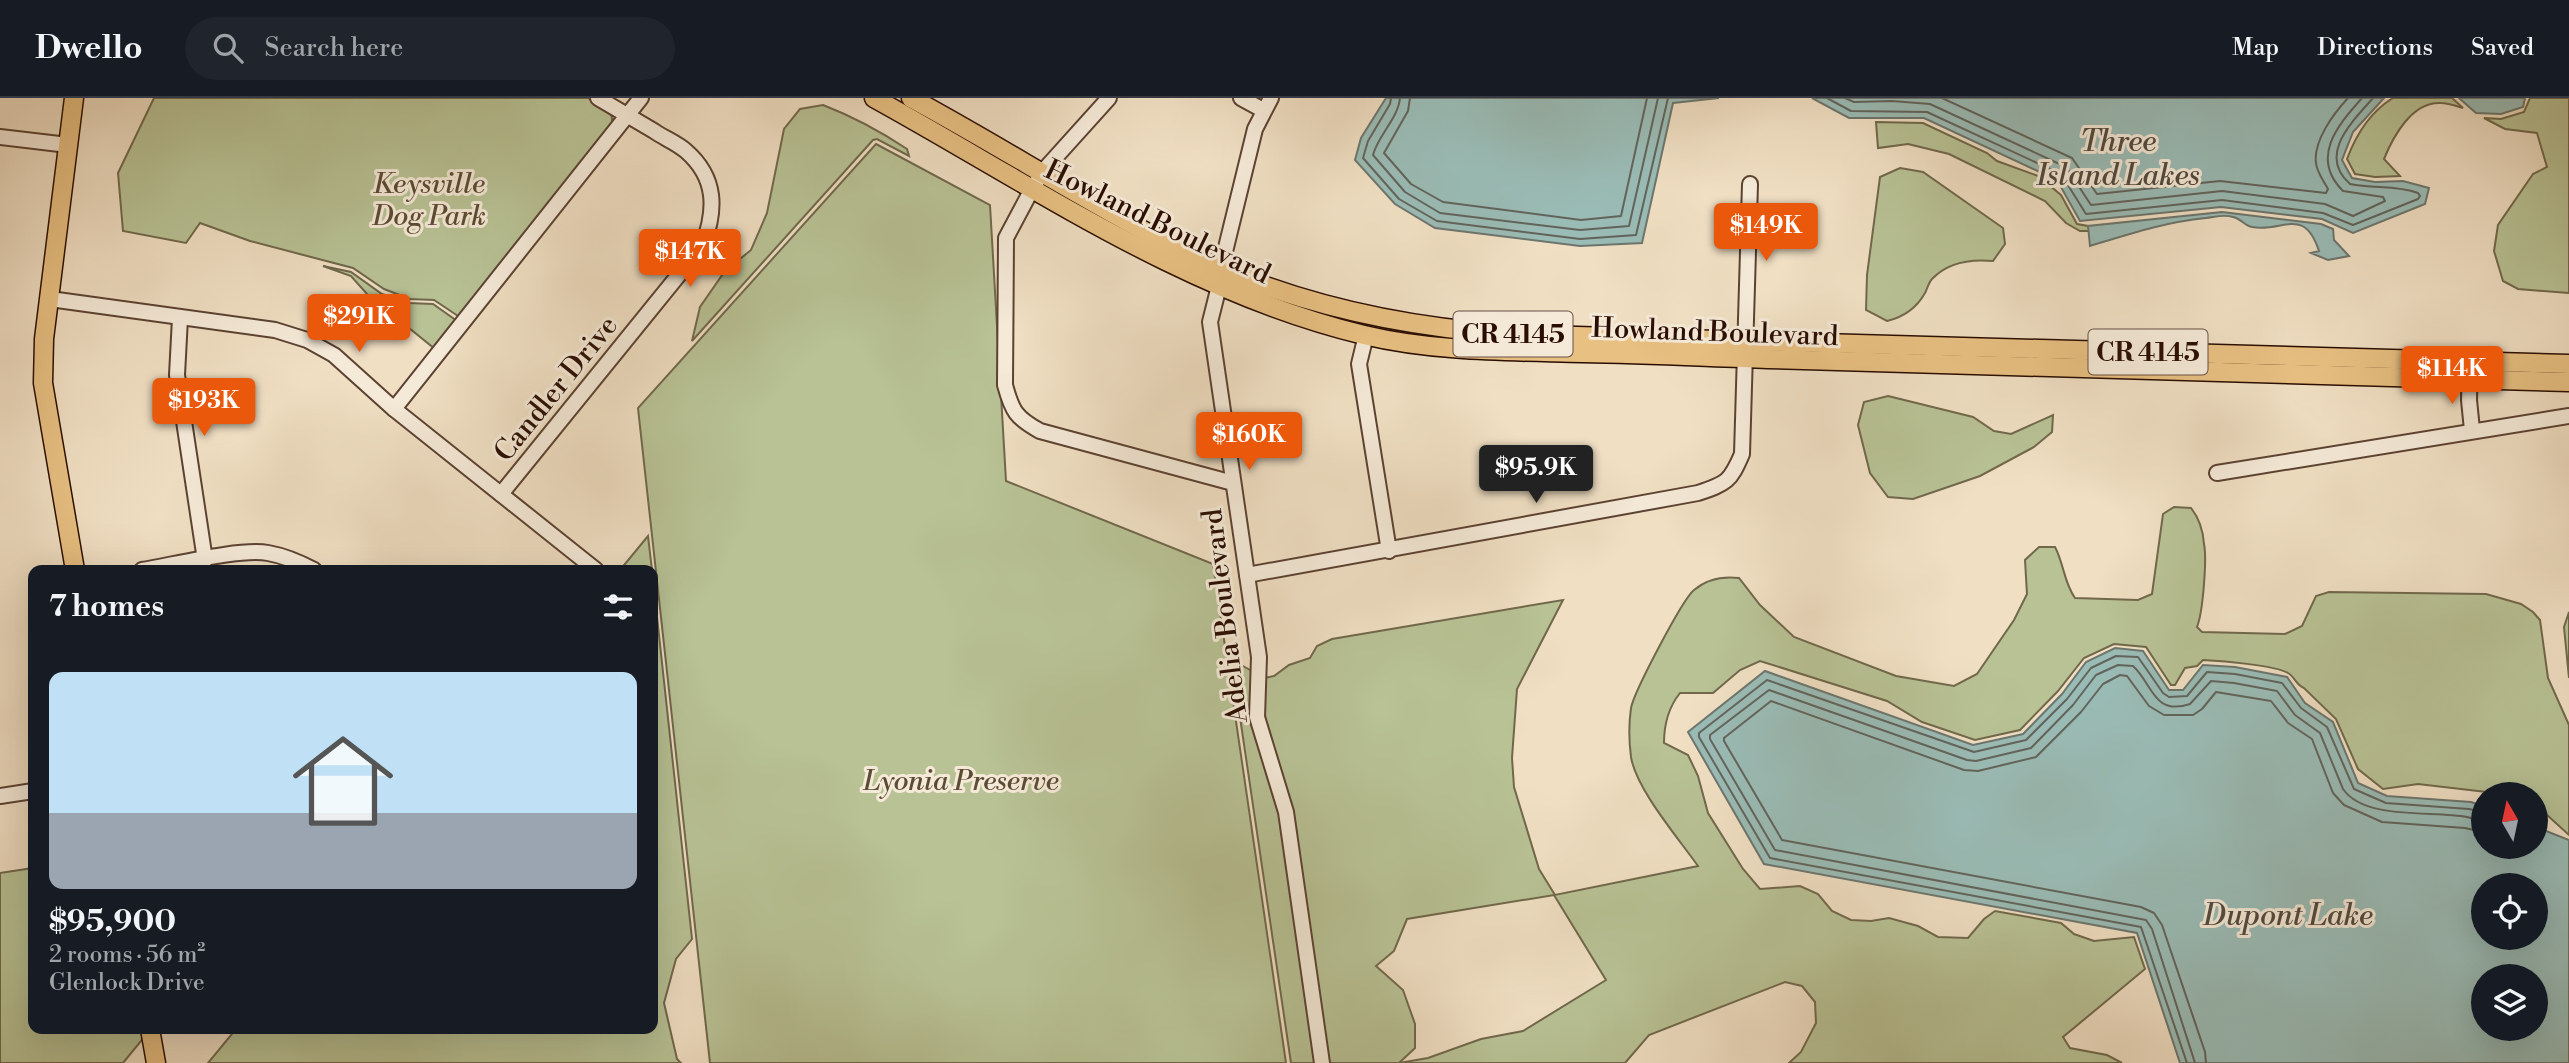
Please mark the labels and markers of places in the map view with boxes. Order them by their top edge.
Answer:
pin: $149K [1717,204,1815,263]
pin: $147K [641,230,739,289]
pin: $291K [310,294,408,354]
pin: $114K [2403,346,2501,406]
pin: $193K [155,378,253,438]
pin: $160K [1200,412,1298,472]
pin: $95.9K [1479,446,1593,505]

